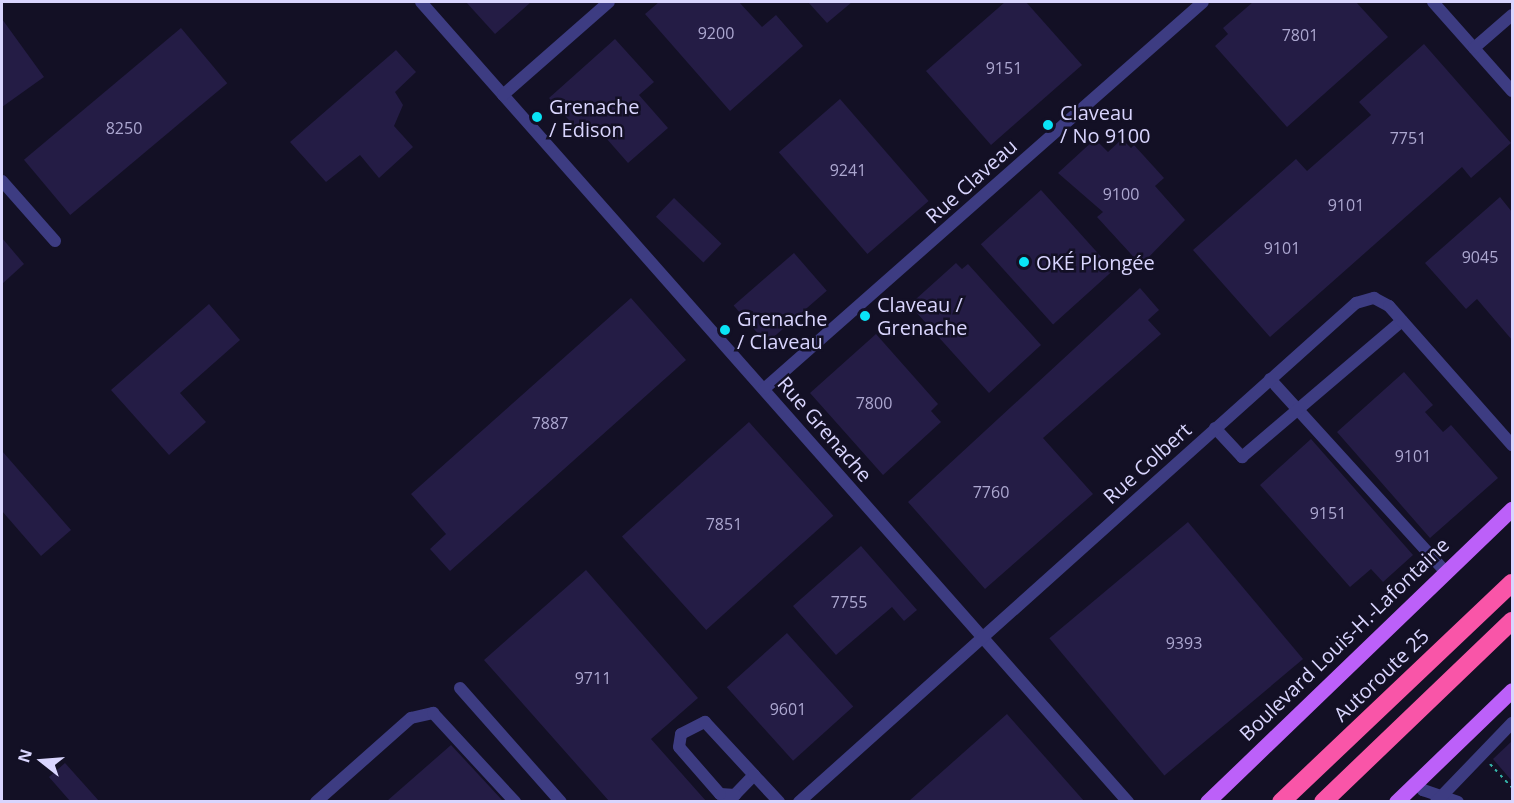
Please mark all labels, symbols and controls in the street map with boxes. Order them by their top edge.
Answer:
house number: 9200 [698,23,734,43]
house number: 7801 [1282,25,1318,45]
house number: 9151 [986,58,1022,78]
place label: Grenache / Edison [549,94,639,141]
place label: Claveau / No 9100 [1060,101,1151,148]
marker: Grenache / Edison [530,110,544,124]
house number: 8250 [106,118,142,138]
marker: Claveau / No 9100 [1041,118,1055,132]
house number: 7751 [1390,128,1426,148]
street label: Rue Claveau [920,134,1022,228]
house number: 9241 [830,160,866,180]
house number: 9100 [1103,184,1139,204]
house number: 9101 [1328,195,1364,215]
house number: 9101 [1264,238,1300,258]
house number: 9045 [1462,247,1498,267]
place label: OKÉ Plongée [1036,250,1155,274]
marker: OKÉ Plongée [1017,255,1031,269]
place label: Claveau / Grenache [877,292,967,339]
place label: Grenache / Claveau [737,306,827,353]
marker: Claveau / Grenache [858,309,872,323]
marker: Grenache / Claveau [718,323,732,337]
street label: Rue Grenache [773,372,877,486]
house number: 7800 [856,393,892,413]
house number: 7887 [532,413,568,433]
street label: Rue Colbert [1098,417,1196,509]
house number: 9101 [1395,446,1431,466]
house number: 7760 [973,482,1009,502]
house number: 9151 [1310,503,1346,523]
house number: 7851 [706,514,742,534]
street label: Boulevard Louis-H.-Lafontaine [1234,533,1454,745]
house number: 7755 [831,592,867,612]
street label: Autoroute 25 [1328,624,1434,726]
house number: 9393 [1166,633,1202,653]
house number: 9711 [575,668,611,688]
house number: 9601 [770,699,806,719]
north arrow [12,731,72,791]
text: N [12,746,37,765]

